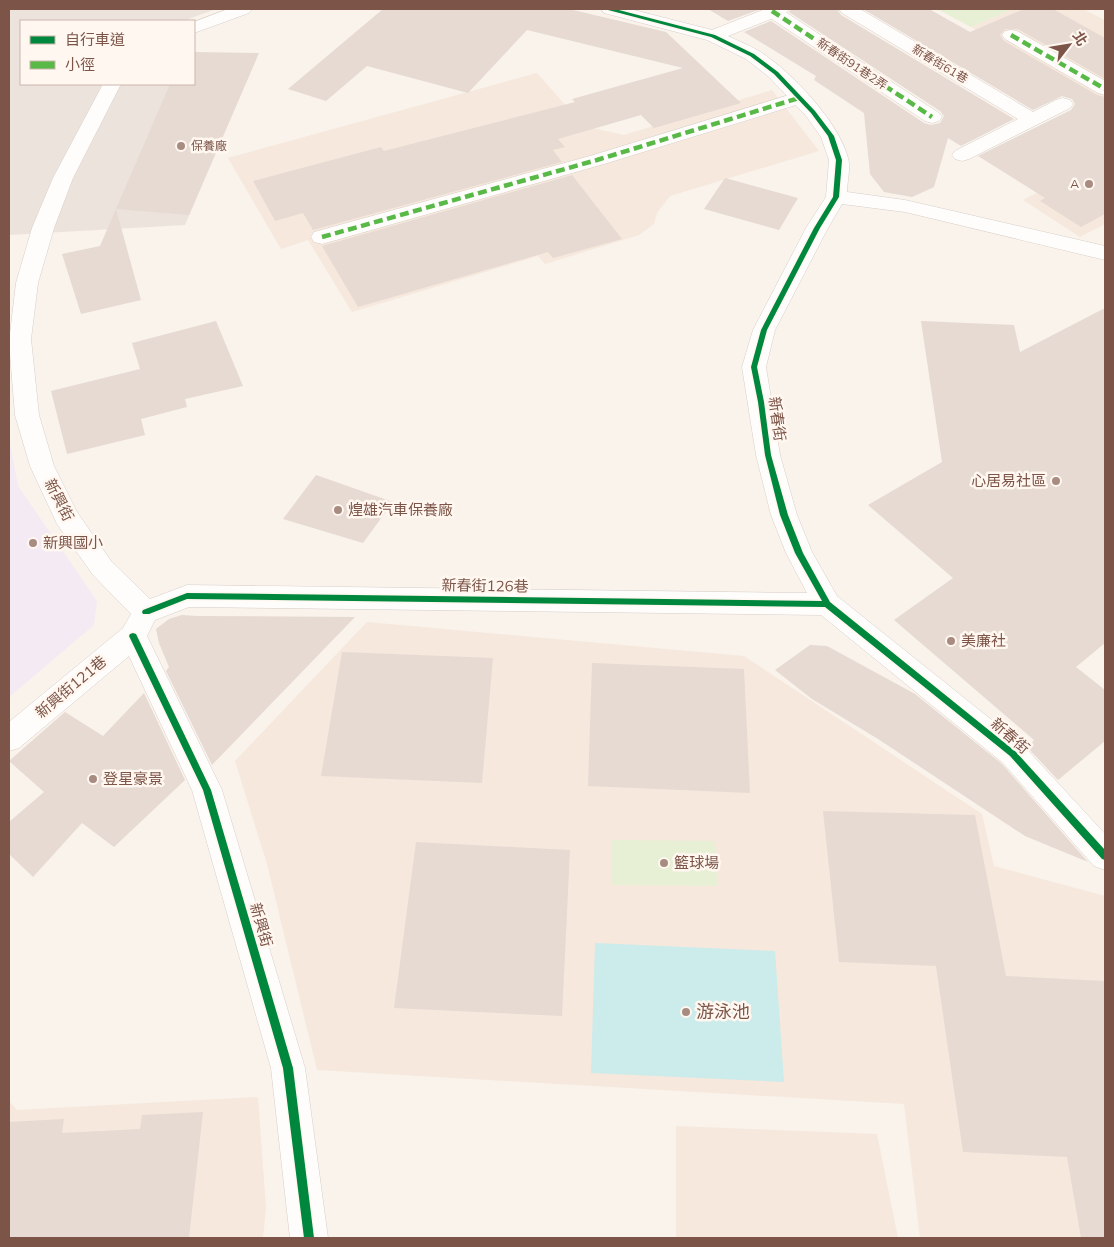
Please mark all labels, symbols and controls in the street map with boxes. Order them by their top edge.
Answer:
legend [20,20,195,85]
north arrow [1044,20,1094,70]
text: 北 [1069,28,1091,49]
text: 自行車道 [65,30,125,49]
street label: 新春街91巷2弄 [814,35,890,93]
street label: 新春街61巷 [910,41,971,86]
text: 小徑 [65,55,95,74]
place label: 保養廠 [191,138,227,153]
marker: 保養廠 [175,140,187,152]
place label: A [1070,176,1079,191]
marker: A [1083,178,1095,190]
street label: 新春街 [765,395,790,443]
place label: 心居易社區 [971,471,1046,490]
street label: 新興街 [41,475,78,524]
marker: 心居易社區 [1050,475,1062,487]
place label: 煌雄汽車保養廠 [348,500,453,519]
marker: 煌雄汽車保養廠 [332,504,344,516]
place label: 新興國小 [43,533,103,552]
marker: 新興國小 [27,537,39,549]
street label: 新春街126巷 [441,575,529,596]
place label: 美廉社 [961,631,1006,650]
marker: 美廉社 [945,635,957,647]
street label: 新興街121巷 [31,651,110,722]
street label: 新春街 [987,714,1034,758]
place label: 登星豪景 [103,769,163,788]
marker: 登星豪景 [87,773,99,785]
place label: 籃球場 [674,853,719,872]
marker: 籃球場 [658,857,670,869]
street label: 新興街 [246,901,277,949]
place label: 游泳池 [696,1000,750,1023]
marker: 游泳池 [680,1006,692,1018]

